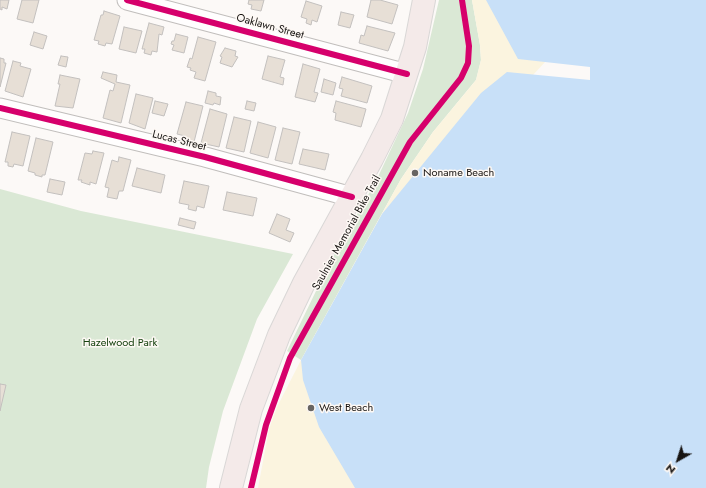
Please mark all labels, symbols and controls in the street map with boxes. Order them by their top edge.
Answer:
street label: Oaklawn Street [235,12,305,42]
street label: Lucas Street [151,128,207,154]
place label: Noname Beach [423,166,494,180]
marker: Noname Beach [410,168,420,178]
street label: Saulnier Memorial Bike Trail [310,173,384,293]
park label: Hazelwood Park [83,336,157,350]
place label: West Beach [319,401,373,415]
marker: West Beach [306,403,316,413]
north arrow [658,440,698,480]
text: N [662,460,679,478]

